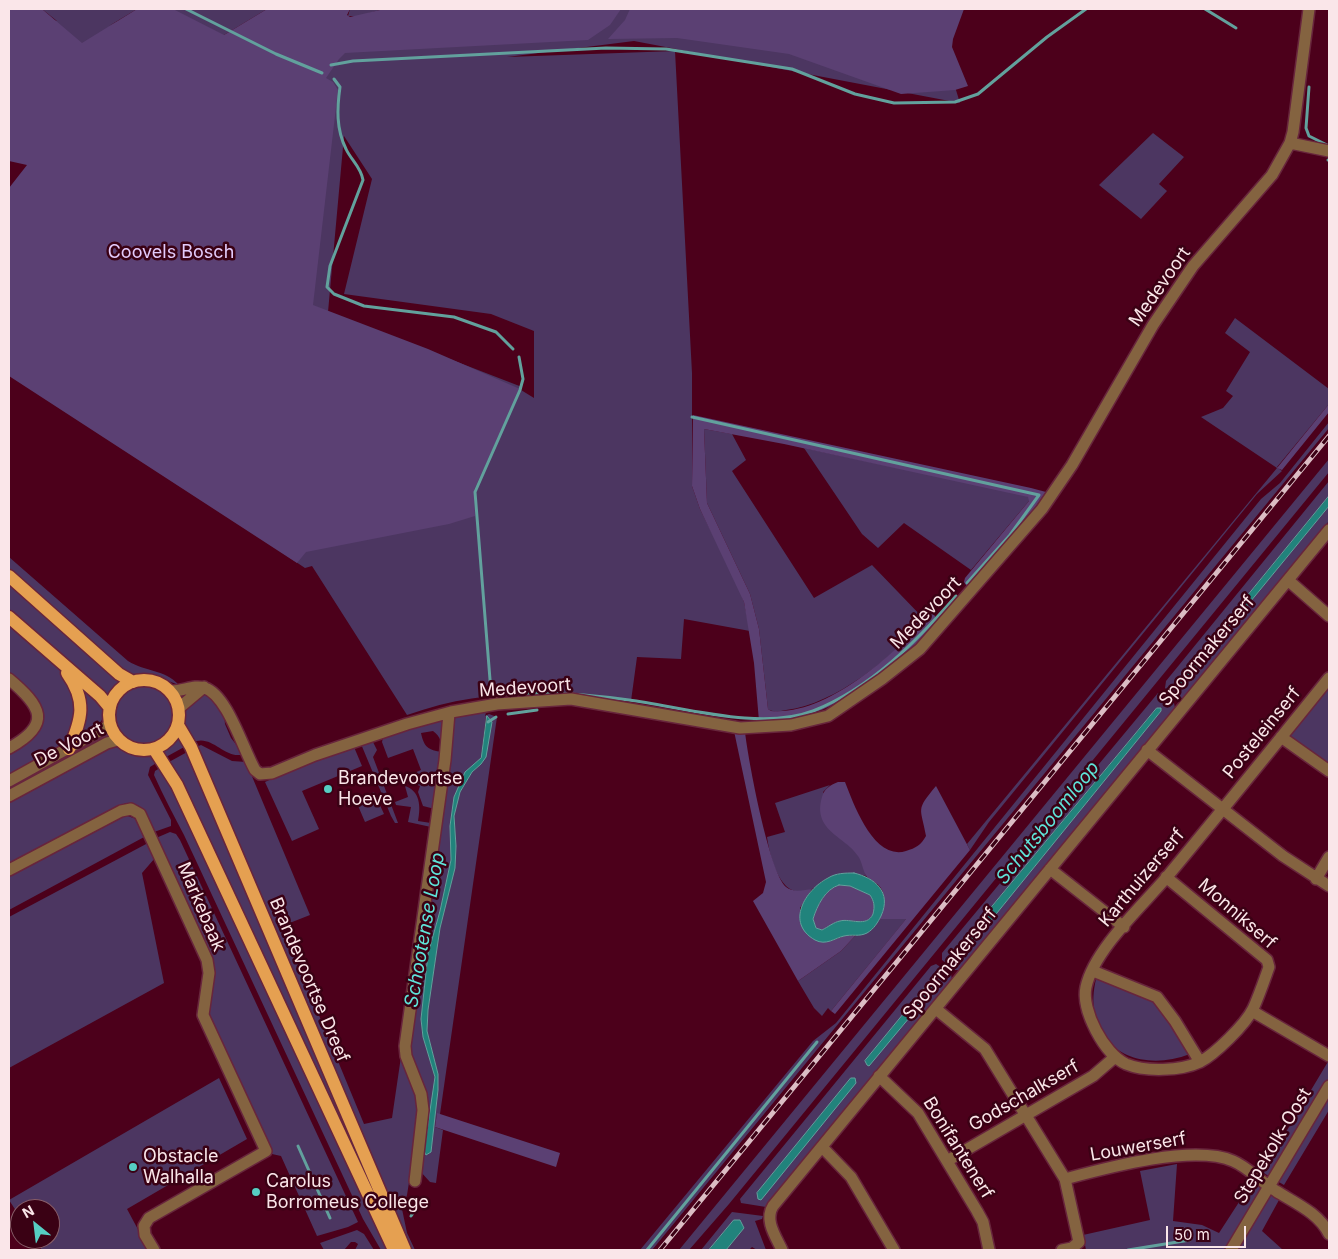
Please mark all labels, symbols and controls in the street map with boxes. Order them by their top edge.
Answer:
park label: Coovels Bosch [108,242,234,264]
street label: Medevoort [1125,243,1195,331]
street label: Medevoort [886,572,966,654]
street label: Spoormakerserf [1155,591,1259,711]
street label: Medevoort [478,674,572,702]
street label: Posteleinserf [1219,683,1305,783]
street label: De Voort [31,718,107,772]
water label: Schutsboomloop [991,757,1105,889]
place label: Brandevoortse Hoeve [338,768,463,811]
marker: Brandevoortse Hoeve [322,783,334,795]
street label: Karthuizerserf [1095,825,1189,931]
water label: Schootense Loop [400,851,450,1009]
street label: Markebaak [173,859,229,955]
street label: Monnikserf [1194,874,1280,954]
street label: Brandevoortse Dreef [265,894,353,1066]
street label: Spoormakerserf [898,904,1002,1024]
street label: Godschalkserf [965,1056,1083,1136]
street label: Stepekolk-Oost [1230,1084,1316,1208]
street label: Bonifantenerf [918,1093,998,1203]
street label: Louwerserf [1088,1128,1188,1166]
place label: Obstacle Walhalla [143,1146,219,1188]
marker: Obstacle Walhalla [127,1161,139,1173]
place label: Carolus Borromeus College [266,1171,429,1214]
marker: Carolus Borromeus College [250,1186,262,1198]
north arrow [10,1199,60,1249]
text: N [19,1201,37,1221]
scale bar [1168,1216,1248,1248]
text: 50 m [1174,1225,1210,1244]

